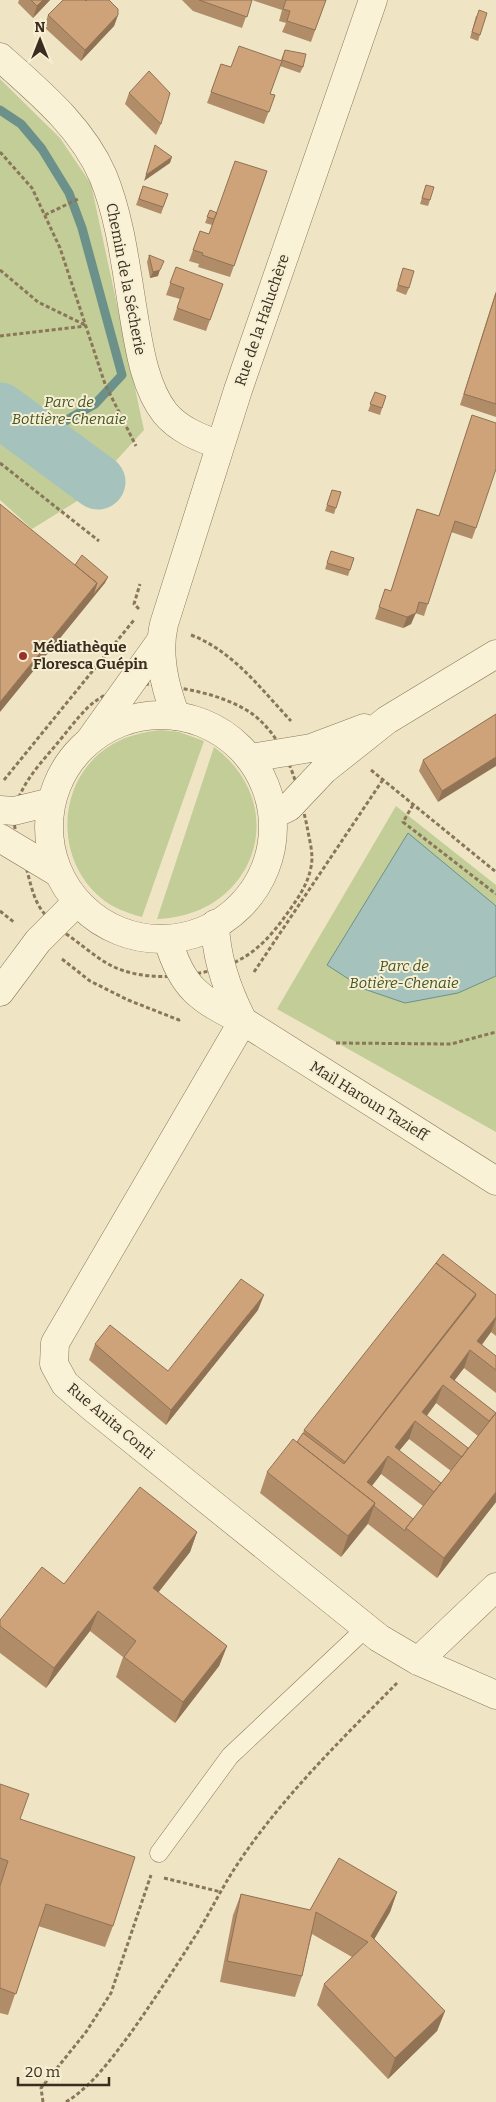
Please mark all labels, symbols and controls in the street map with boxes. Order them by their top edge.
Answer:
north arrow [15,15,65,65]
text: N [35,19,46,36]
street label: Chemin de la Sécherie [102,201,150,357]
street label: Rue de la Haluchère [231,252,293,388]
park label: Parc de Bottière-Chenaie [12,393,127,428]
place label: Médiathèque Floresca Guépin [33,638,148,673]
marker: Médiathèque Floresca Guépin [17,650,29,662]
park label: Parc de Botière-Chenaie [349,957,459,992]
street label: Mail Haroun Tazieff [307,1057,433,1146]
street label: Rue Anita Conti [64,1379,159,1463]
scale bar [18,2054,109,2086]
text: 20 m [25,2063,61,2081]

